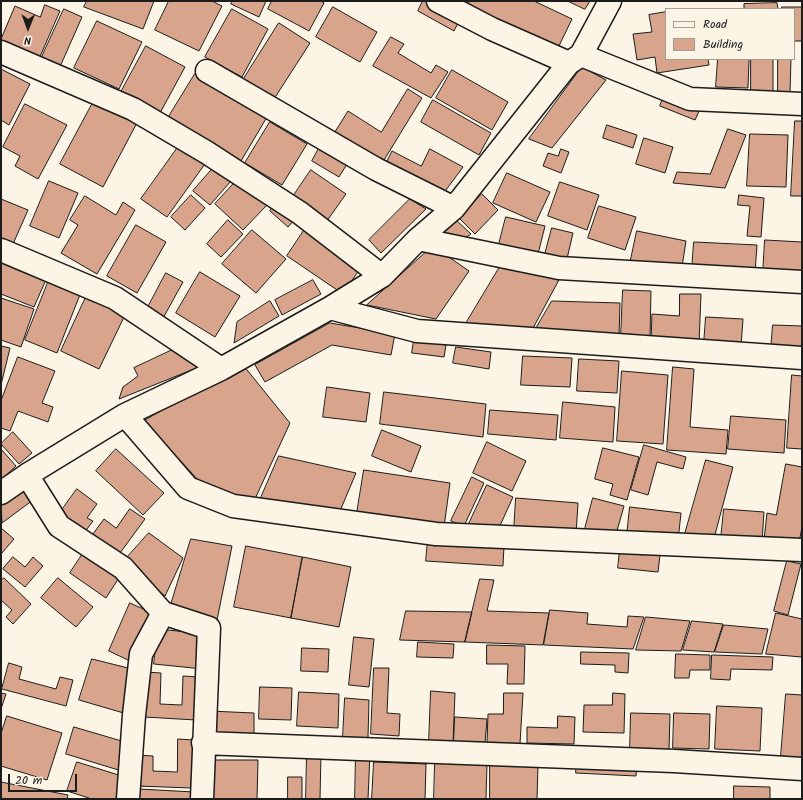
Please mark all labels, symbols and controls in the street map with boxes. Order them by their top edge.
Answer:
north arrow [8,8,48,48]
legend [665,8,795,60]
text: Road [703,15,727,34]
text: N [24,31,31,49]
text: Building [703,35,743,54]
scale bar [10,766,79,792]
text: 20 m [15,771,42,790]

